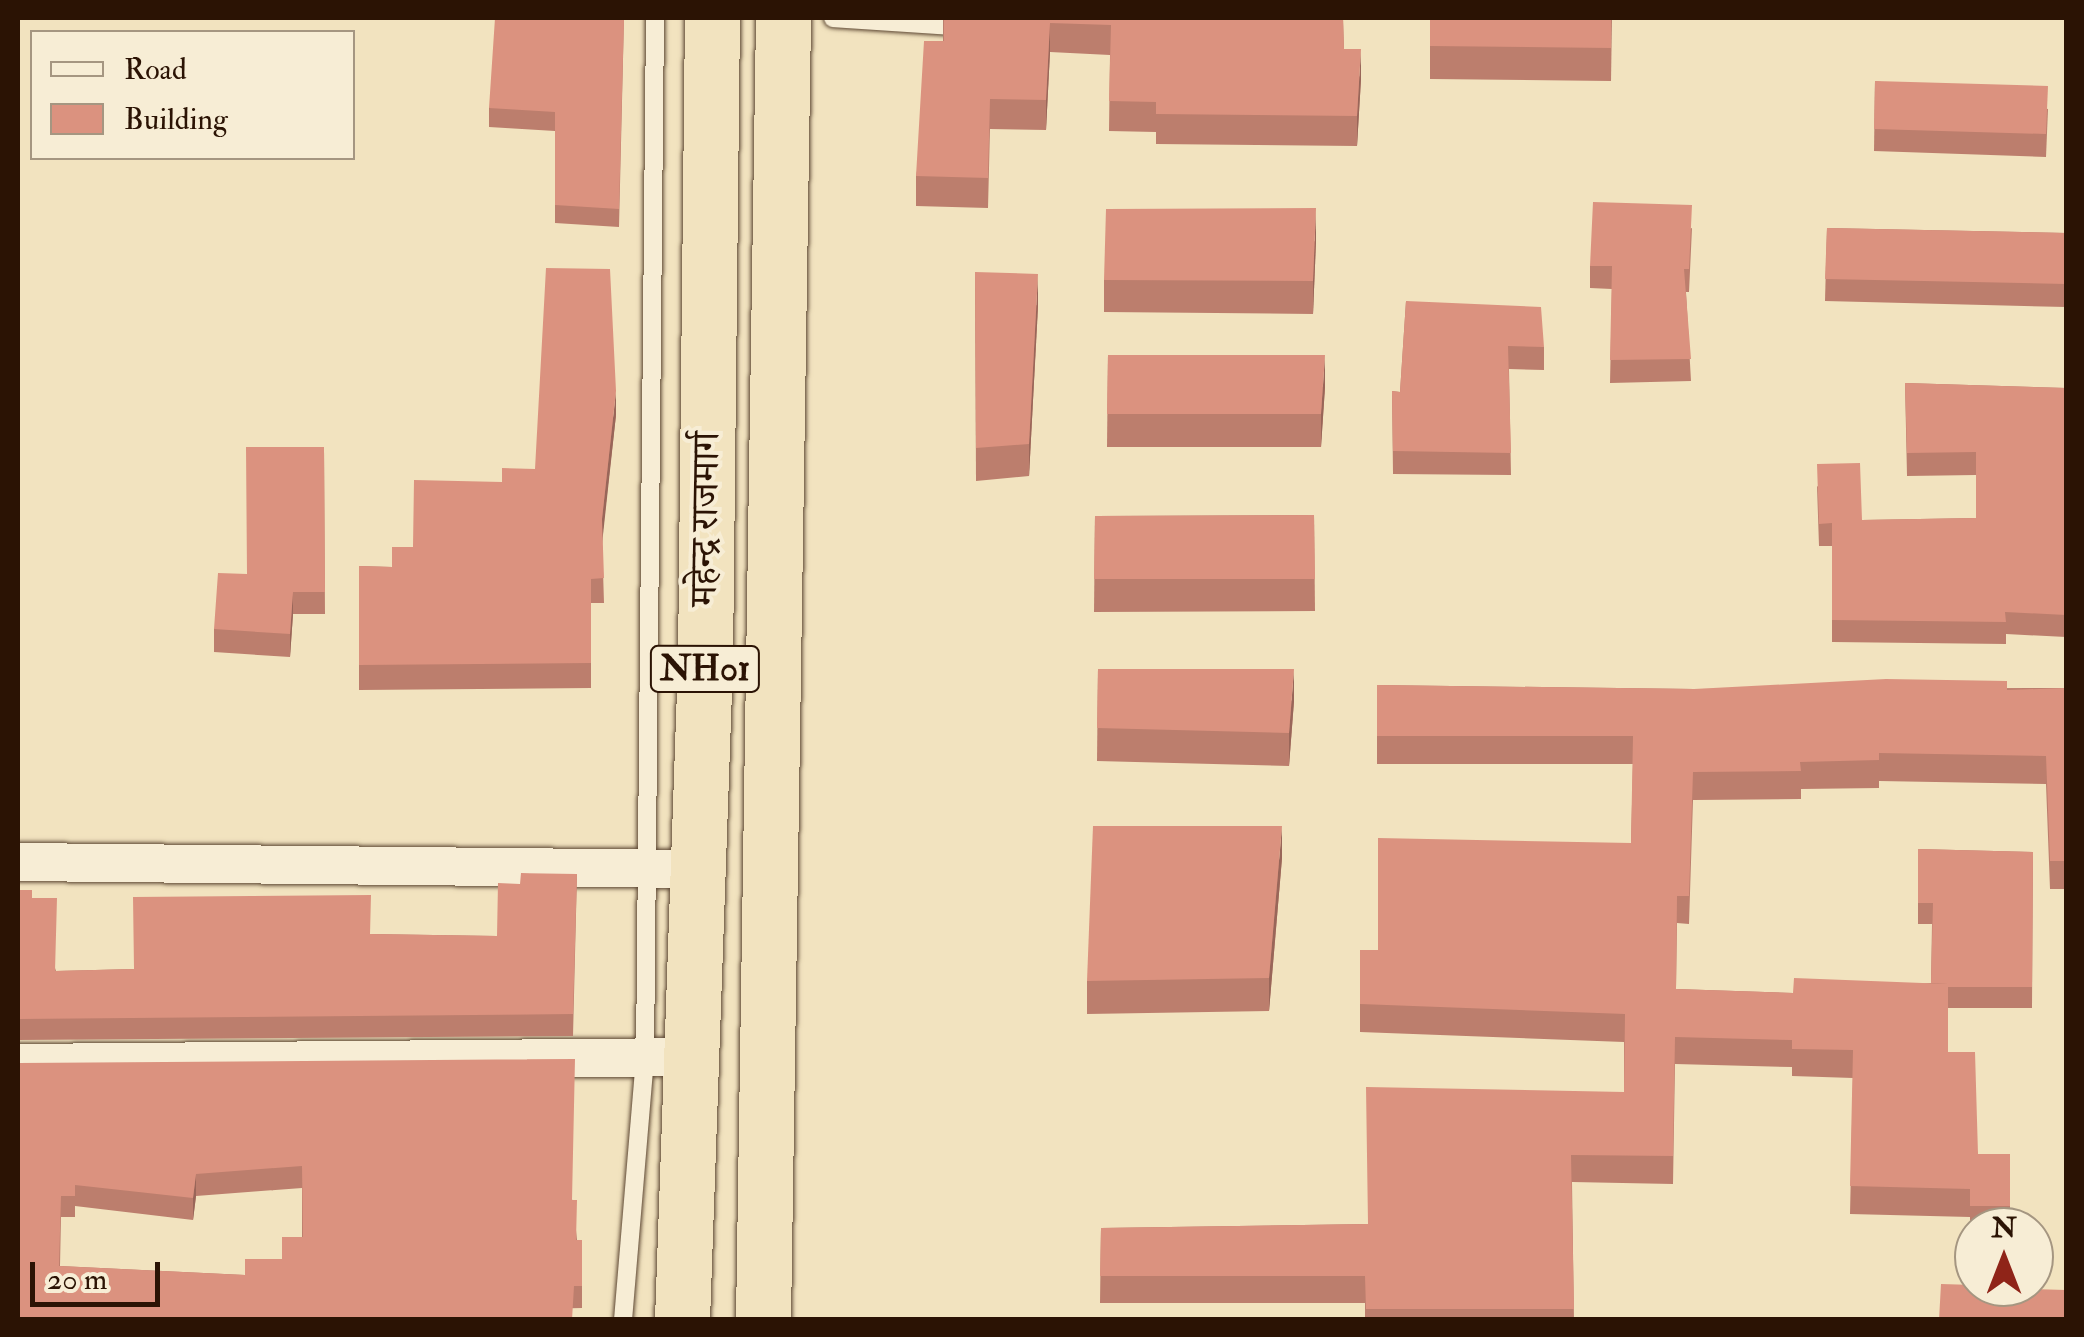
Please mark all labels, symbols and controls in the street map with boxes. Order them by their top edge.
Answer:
legend [30,30,355,160]
text: Road [124,51,187,88]
text: Building [124,101,228,138]
street label: महेन्द्र राजमार्ग [682,431,730,607]
road number: NH01 [648,639,762,699]
north arrow [1954,1207,2054,1307]
text: N [1991,1211,2017,1246]
scale bar [35,1242,165,1304]
text: 20 m [47,1261,107,1298]

